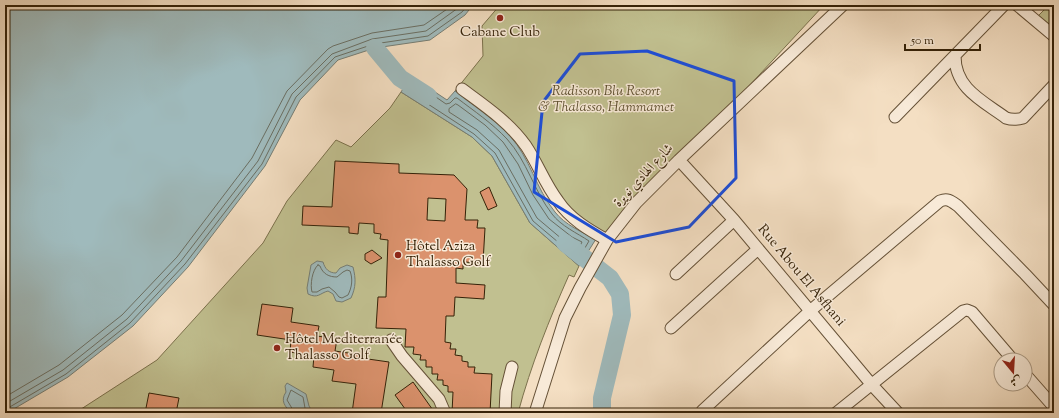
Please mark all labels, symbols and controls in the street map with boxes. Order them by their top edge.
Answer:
marker: Cabane Club [495,13,505,23]
place label: Cabane Club [460,23,540,43]
scale bar [905,26,980,52]
text: 50 m [910,32,934,50]
park label: Radisson Blu Resort & Thalasso, Hammamet [538,82,674,118]
street label: شارع الهادي نويرة [609,140,679,212]
street label: Rue Abou El Asfhani [752,221,850,331]
place label: Hôtel Aziza Thalasso Golf [406,237,491,273]
marker: Hôtel Aziza Thalasso Golf [393,250,403,260]
place label: Hôtel Mediterranée Thalasso Golf [285,330,402,366]
marker: Hôtel Mediterranée Thalasso Golf [272,343,282,353]
north arrow [993,352,1033,392]
text: ش [1008,371,1023,390]

